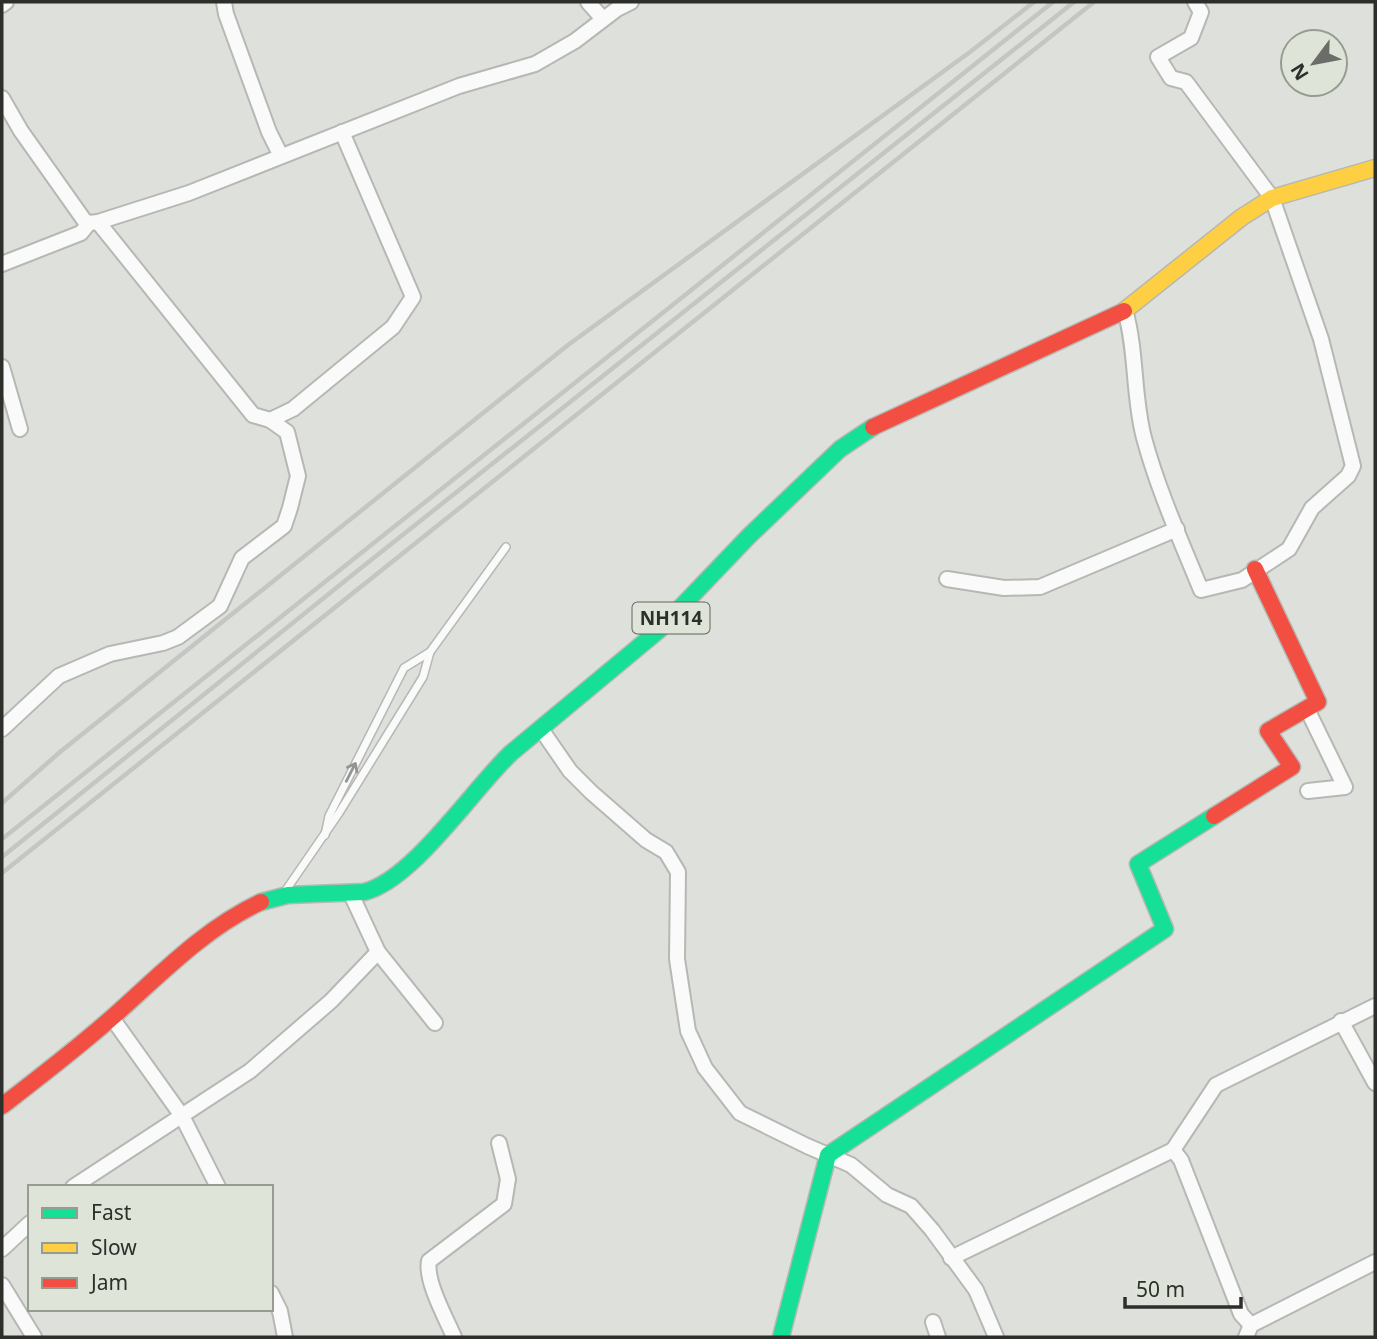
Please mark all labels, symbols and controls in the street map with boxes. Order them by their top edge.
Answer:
north arrow [1279,28,1349,98]
text: N [1284,59,1315,85]
road number: NH114 [632,603,710,634]
one-way arrow [345,762,358,783]
legend [28,1185,273,1311]
text: Fast [91,1198,132,1226]
text: Slow [91,1233,137,1261]
scale bar [1125,1266,1240,1310]
text: Jam [89,1268,128,1296]
text: 50 m [1136,1275,1185,1303]

